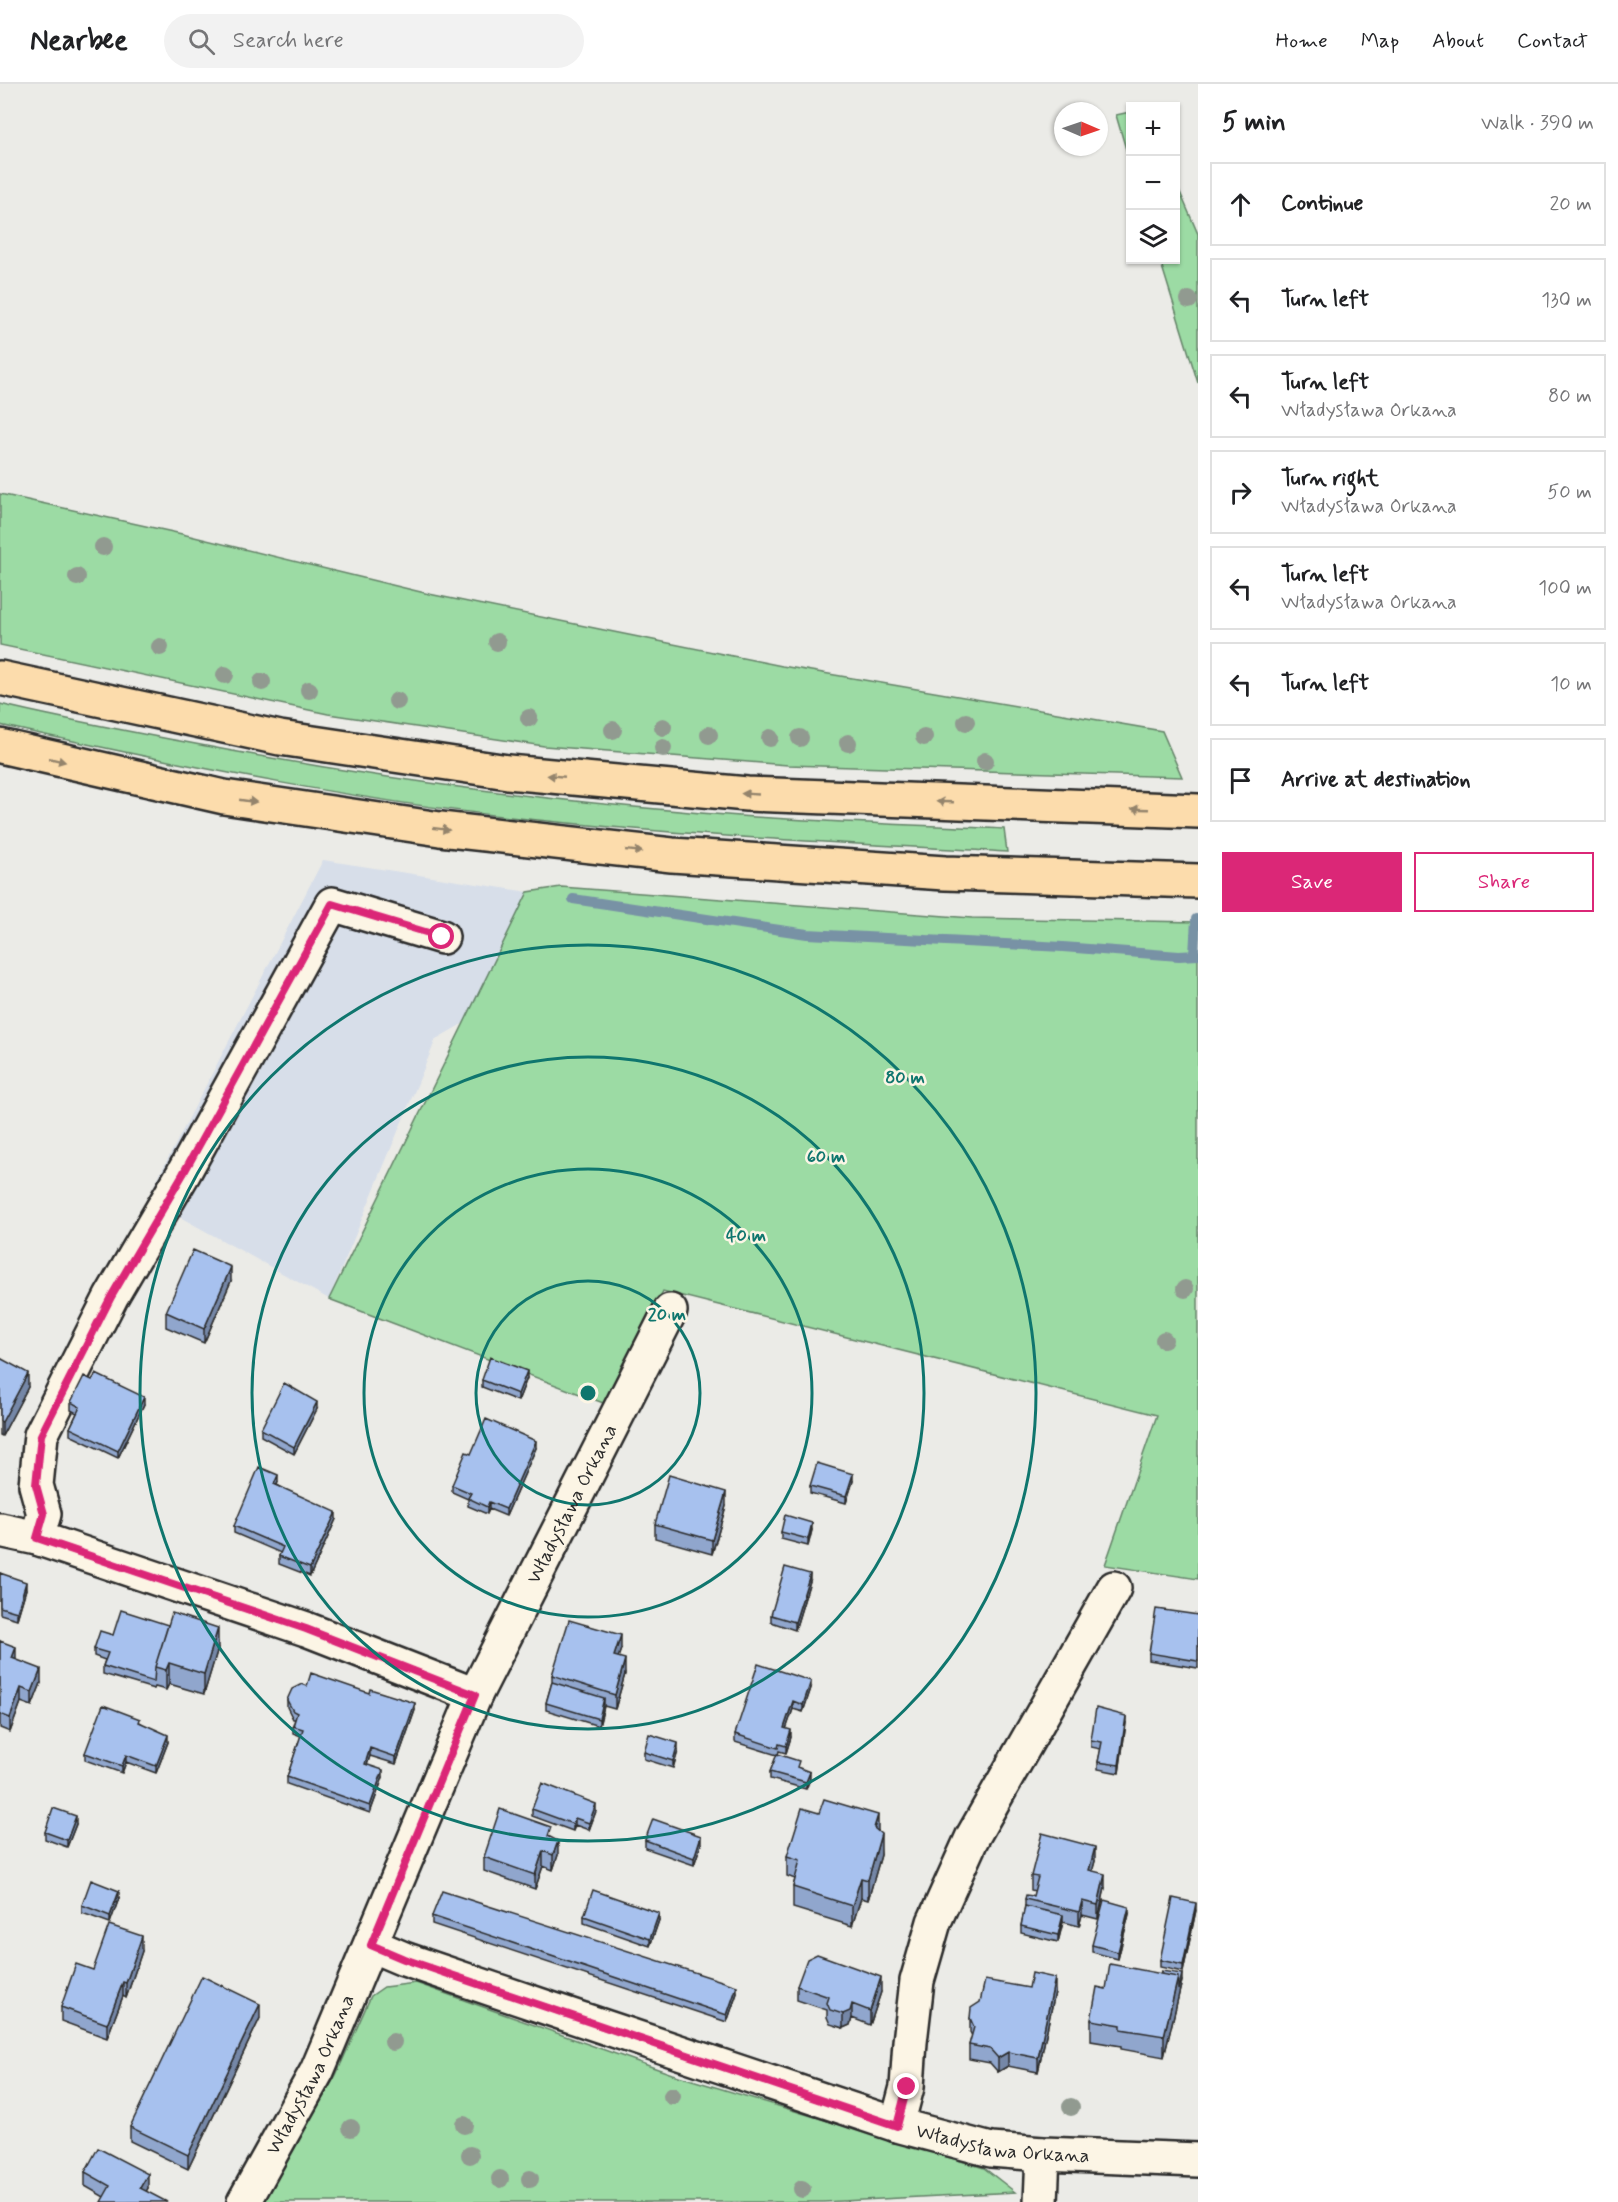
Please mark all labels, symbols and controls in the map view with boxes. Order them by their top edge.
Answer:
search box [164,14,584,68]
text: Nearbee [30,23,128,60]
icon: search [185,25,218,58]
text: Search here [233,27,344,55]
text: Home [1276,27,1328,55]
text: Map [1361,27,1399,55]
text: About [1432,27,1484,55]
text: Contact [1517,27,1588,55]
north arrow [1054,102,1108,156]
map controls [1126,102,1180,264]
button: + [1126,102,1180,156]
text: 5 min [1222,106,1286,140]
text: Walk · 390 m [1481,110,1594,137]
button: − [1126,156,1180,210]
icon: ahead [1224,188,1257,221]
text: Continue [1281,190,1363,218]
text: 20 m [1549,191,1592,218]
button: layers [1126,210,1180,264]
icon: left [1224,284,1257,317]
text: Turn left [1281,286,1369,314]
text: 130 m [1541,287,1592,314]
text: Turn left [1281,369,1369,397]
icon: left [1224,380,1257,413]
text: 80 m [1548,383,1592,410]
text: Władysława Orkana [1281,397,1457,424]
text: Turn right [1281,465,1379,493]
icon: right [1224,476,1257,509]
text: 50 m [1547,479,1592,506]
text: Władysława Orkana [1281,493,1457,520]
text: Turn left [1281,561,1369,589]
icon: left [1224,572,1257,605]
text: 100 m [1538,575,1592,602]
text: Władysława Orkana [1281,589,1457,616]
icon: left [1224,668,1257,701]
text: Turn left [1281,670,1369,698]
text: 10 m [1550,671,1592,698]
one-way arrow [48,755,66,765]
icon: arrive [1224,764,1257,797]
text: Arrive at destination [1281,766,1471,794]
one-way arrow [546,771,565,781]
one-way arrow [740,790,759,799]
one-way arrow [238,796,257,805]
one-way arrow [935,797,954,806]
one-way arrow [1130,804,1149,814]
one-way arrow [431,824,450,833]
one-way arrow [625,846,644,855]
button: Save [1222,852,1402,912]
button: Share [1414,852,1594,912]
route start [428,923,454,949]
text: 80 m [885,1066,925,1090]
text: 60 m [807,1145,845,1169]
text: 40 m [726,1224,766,1248]
text: 20 m [648,1303,686,1327]
centre of rings [578,1383,598,1403]
street label: Władysława Orkana [520,1420,624,1589]
street label: Władysława Orkana [260,1990,361,2160]
route end [893,2073,919,2099]
street label: Władysława Orkana [913,2117,1090,2169]

